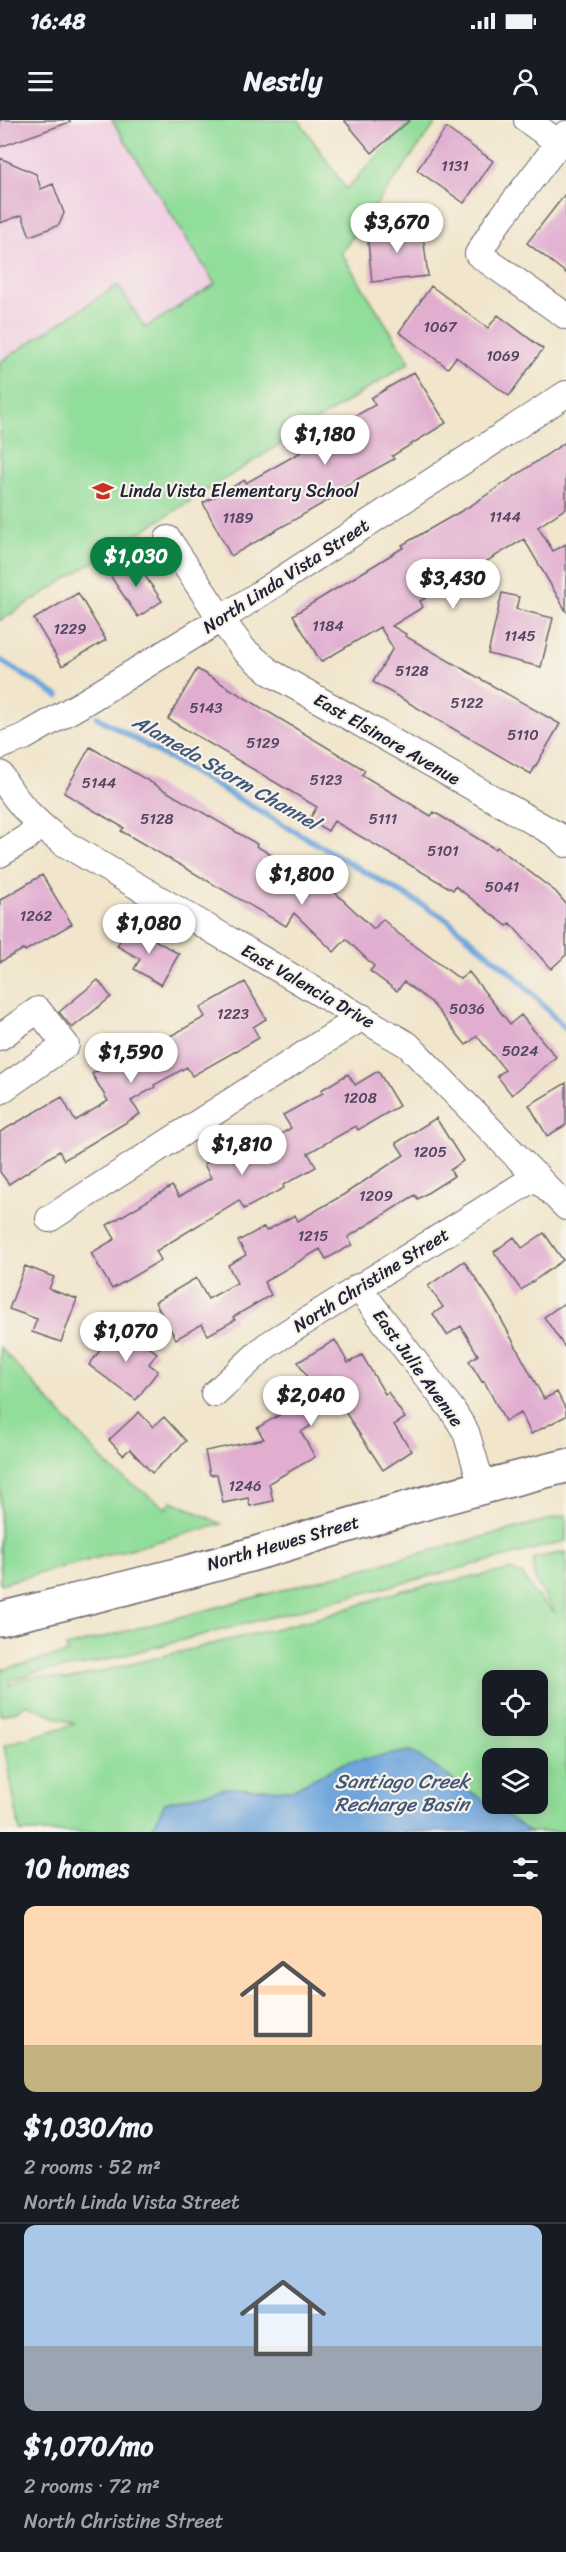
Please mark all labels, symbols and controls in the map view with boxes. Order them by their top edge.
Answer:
text: 16:48 [30,2,86,41]
text: Nestly [244,57,322,105]
icon: menu [24,65,57,98]
icon: person [509,65,542,98]
house number: 1131 [441,153,469,179]
pin: $3,670 [348,203,446,254]
text: $3,670 [364,205,430,240]
house number: 1067 [423,314,458,340]
house number: 1069 [486,343,520,369]
pin: $1,180 [276,415,374,466]
text: $1,180 [295,417,355,452]
place label: Linda Vista Elementary School [120,475,360,507]
school or university icon: Linda Vista Elementary School [91,479,115,503]
house number: 1144 [489,504,521,530]
house number: 1189 [222,505,254,531]
street label: North Linda Vista Street [196,510,376,642]
pin: $1,030 [87,537,185,588]
text: $1,030 [104,539,168,574]
pin: $3,430 [404,559,502,610]
text: $3,430 [420,561,486,596]
house number: 1184 [312,613,344,639]
house number: 1229 [54,616,86,642]
house number: 1145 [504,623,536,649]
house number: 5128 [395,658,429,684]
street label: East Elsinore Avenue [307,684,467,794]
house number: 5122 [451,690,484,716]
house number: 5143 [189,695,223,721]
water label: Alameda Storm Channel [125,704,329,842]
house number: 5110 [507,722,539,748]
house number: 5129 [246,730,280,756]
house number: 5123 [310,767,342,793]
house number: 5144 [82,770,116,796]
house number: 5128 [140,806,174,832]
house number: 5111 [369,806,397,832]
house number: 5101 [427,838,459,864]
pin: $1,800 [253,855,351,906]
text: $1,800 [270,857,334,892]
house number: 5041 [485,874,519,900]
house number: 1262 [20,903,52,929]
pin: $1,080 [100,904,198,955]
text: $1,080 [117,906,181,941]
street label: East Valencia Drive [235,935,381,1037]
house number: 5036 [449,996,485,1022]
house number: 1223 [217,1001,249,1027]
pin: $1,590 [82,1033,180,1084]
text: $1,590 [99,1035,163,1070]
house number: 5024 [502,1038,538,1064]
house number: 1208 [343,1085,377,1111]
pin: $1,810 [193,1125,291,1176]
text: $1,810 [212,1127,272,1162]
house number: 1205 [413,1139,447,1165]
house number: 1209 [359,1183,393,1209]
street label: North Christine Street [286,1219,456,1341]
house number: 1215 [298,1223,328,1249]
street label: East Julie Avenue [364,1302,472,1434]
pin: $1,070 [77,1312,175,1363]
text: $1,070 [94,1314,158,1349]
pin: $2,040 [262,1376,360,1427]
text: $2,040 [277,1378,345,1413]
house number: 1246 [229,1473,262,1499]
street label: North Hewes Street [203,1506,363,1580]
map controls [482,1670,548,1814]
button: locate [482,1670,548,1736]
button: layers [482,1748,548,1814]
water label: Santiago Creek Recharge Basin [335,1764,472,1822]
text: 10 homes [24,1845,129,1891]
icon: filters [509,1852,542,1885]
icon: home [229,1945,337,2053]
text: $1,030/mo [24,2104,153,2150]
text: 2 rooms · 52 m² [24,2150,161,2185]
text: North Linda Vista Street [24,2185,240,2220]
icon: home [229,2264,337,2372]
text: $1,070/mo [24,2423,153,2469]
text: 2 rooms · 72 m² [24,2469,160,2504]
text: North Christine Street [24,2504,224,2539]

